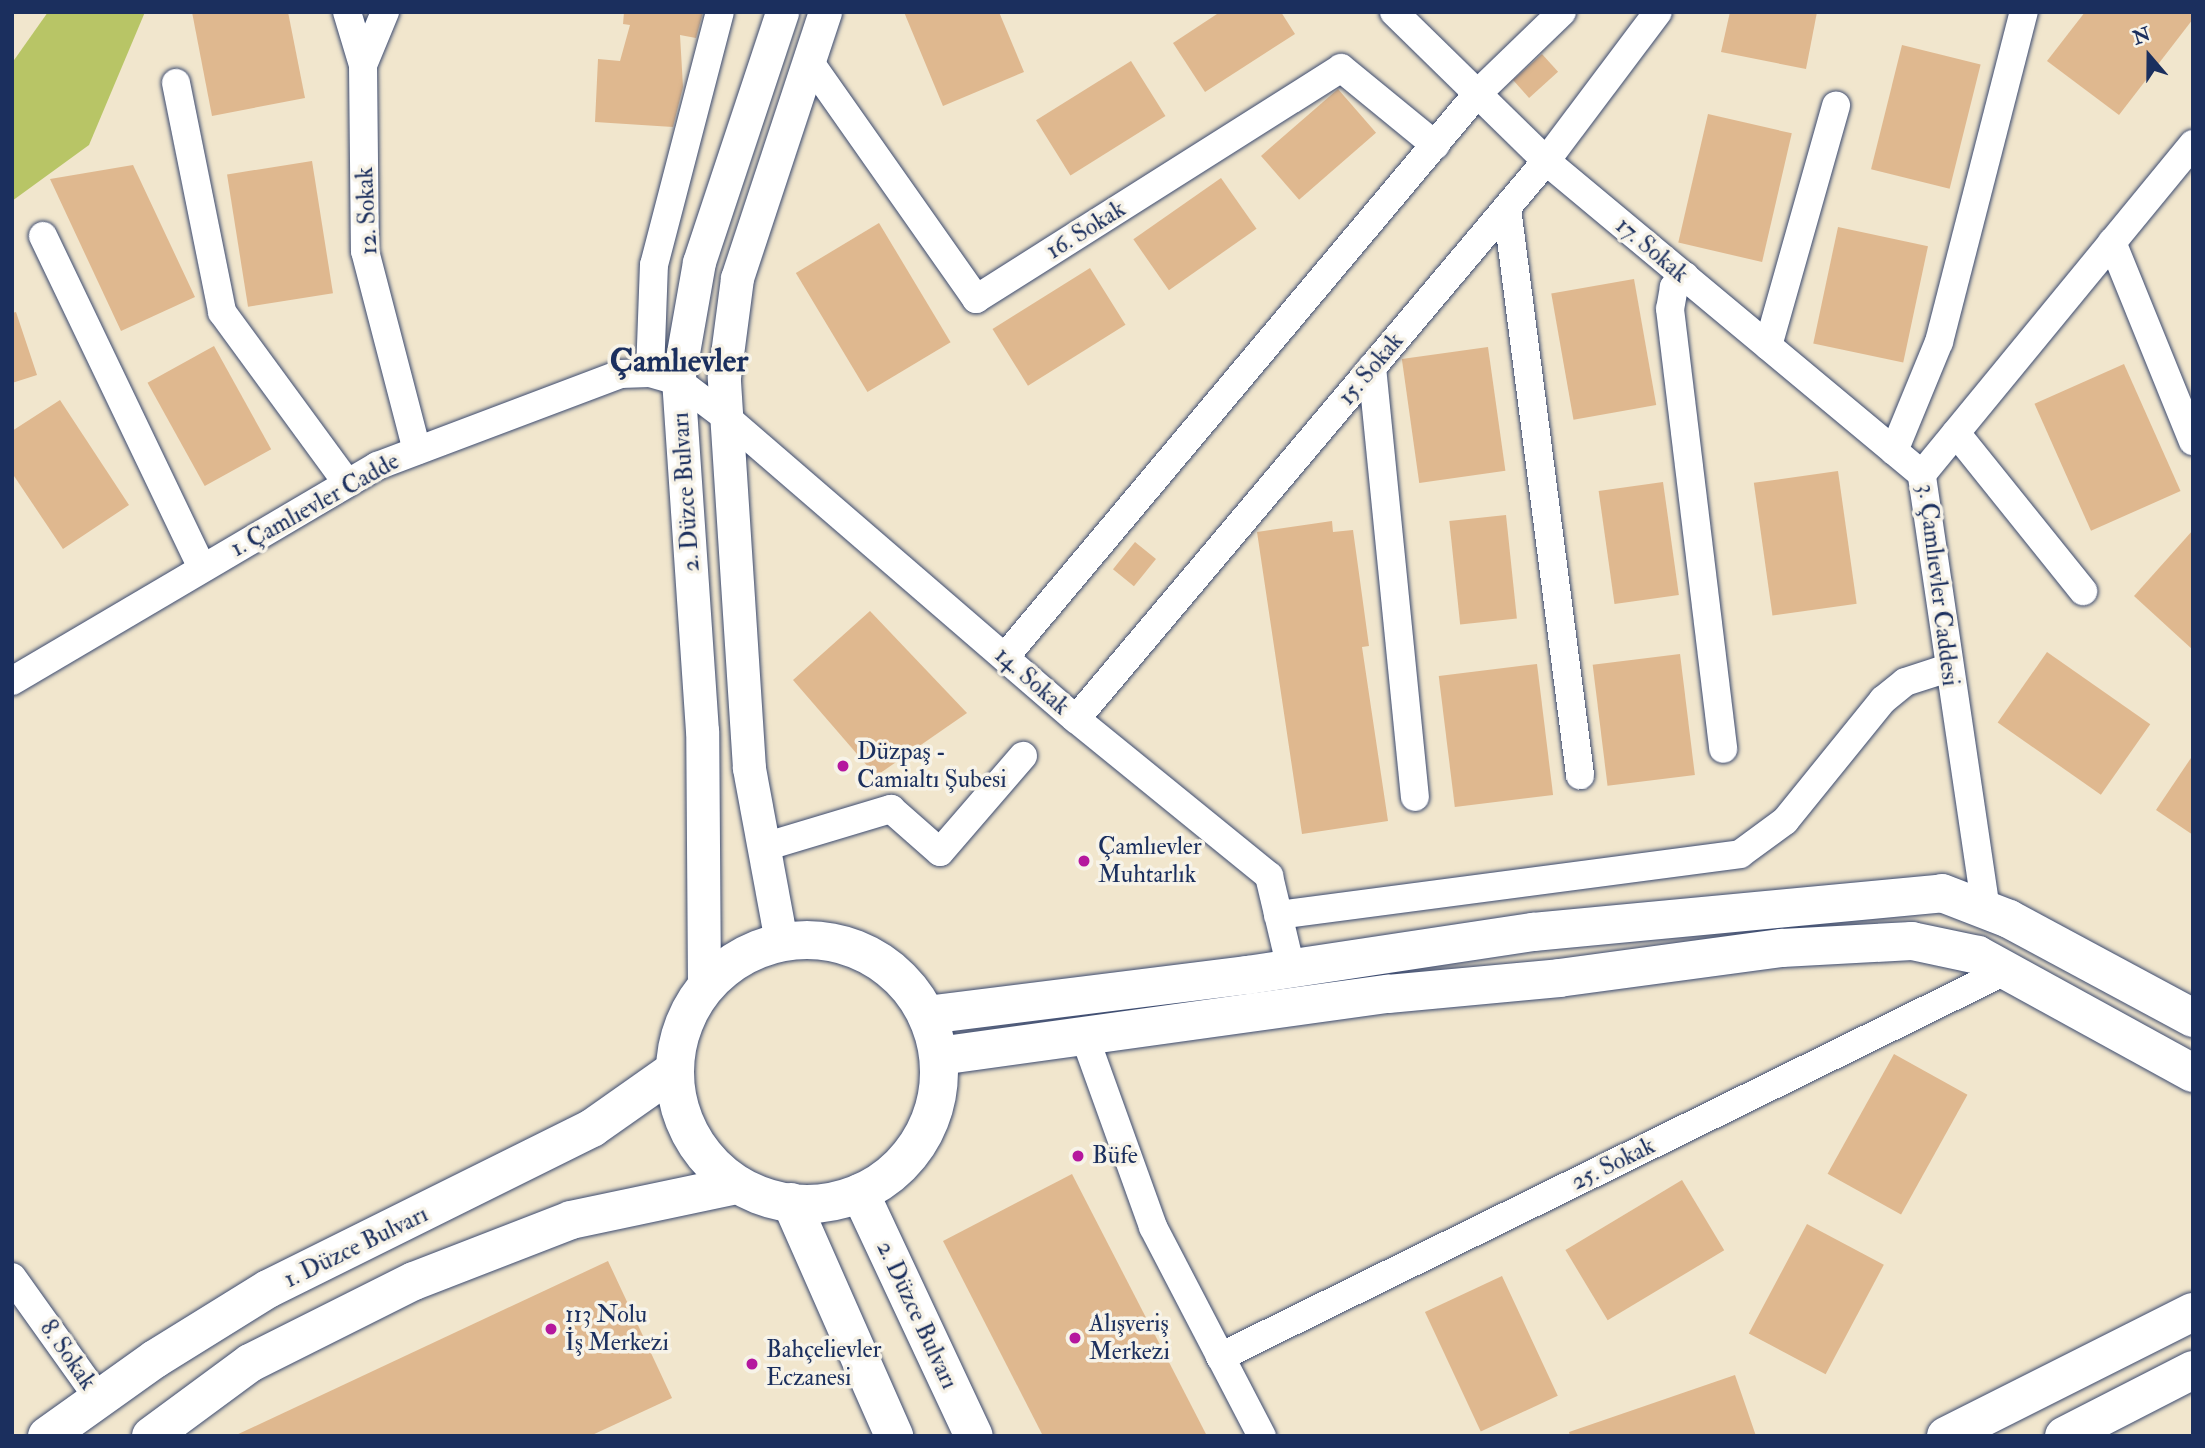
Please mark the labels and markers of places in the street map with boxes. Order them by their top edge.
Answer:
place label: Düzpaş - Camialtı Şubesi [857,738,1007,794]
marker: Düzpaş - Camialtı Şubesi [835,758,851,774]
place label: Çamlıevler Muhtarlık [1098,833,1202,889]
marker: Çamlıevler Muhtarlık [1076,853,1092,869]
place label: Büfe [1092,1142,1138,1170]
marker: Büfe [1070,1148,1086,1164]
place label: 113 Nolu İş Merkezi [565,1301,669,1357]
place label: Alışveriş Merkezi [1089,1310,1170,1366]
marker: 113 Nolu İş Merkezi [543,1321,559,1337]
marker: Alışveriş Merkezi [1067,1330,1083,1346]
place label: Bahçelievler Eczanesi [766,1336,882,1392]
marker: Bahçelievler Eczanesi [744,1356,760,1372]

